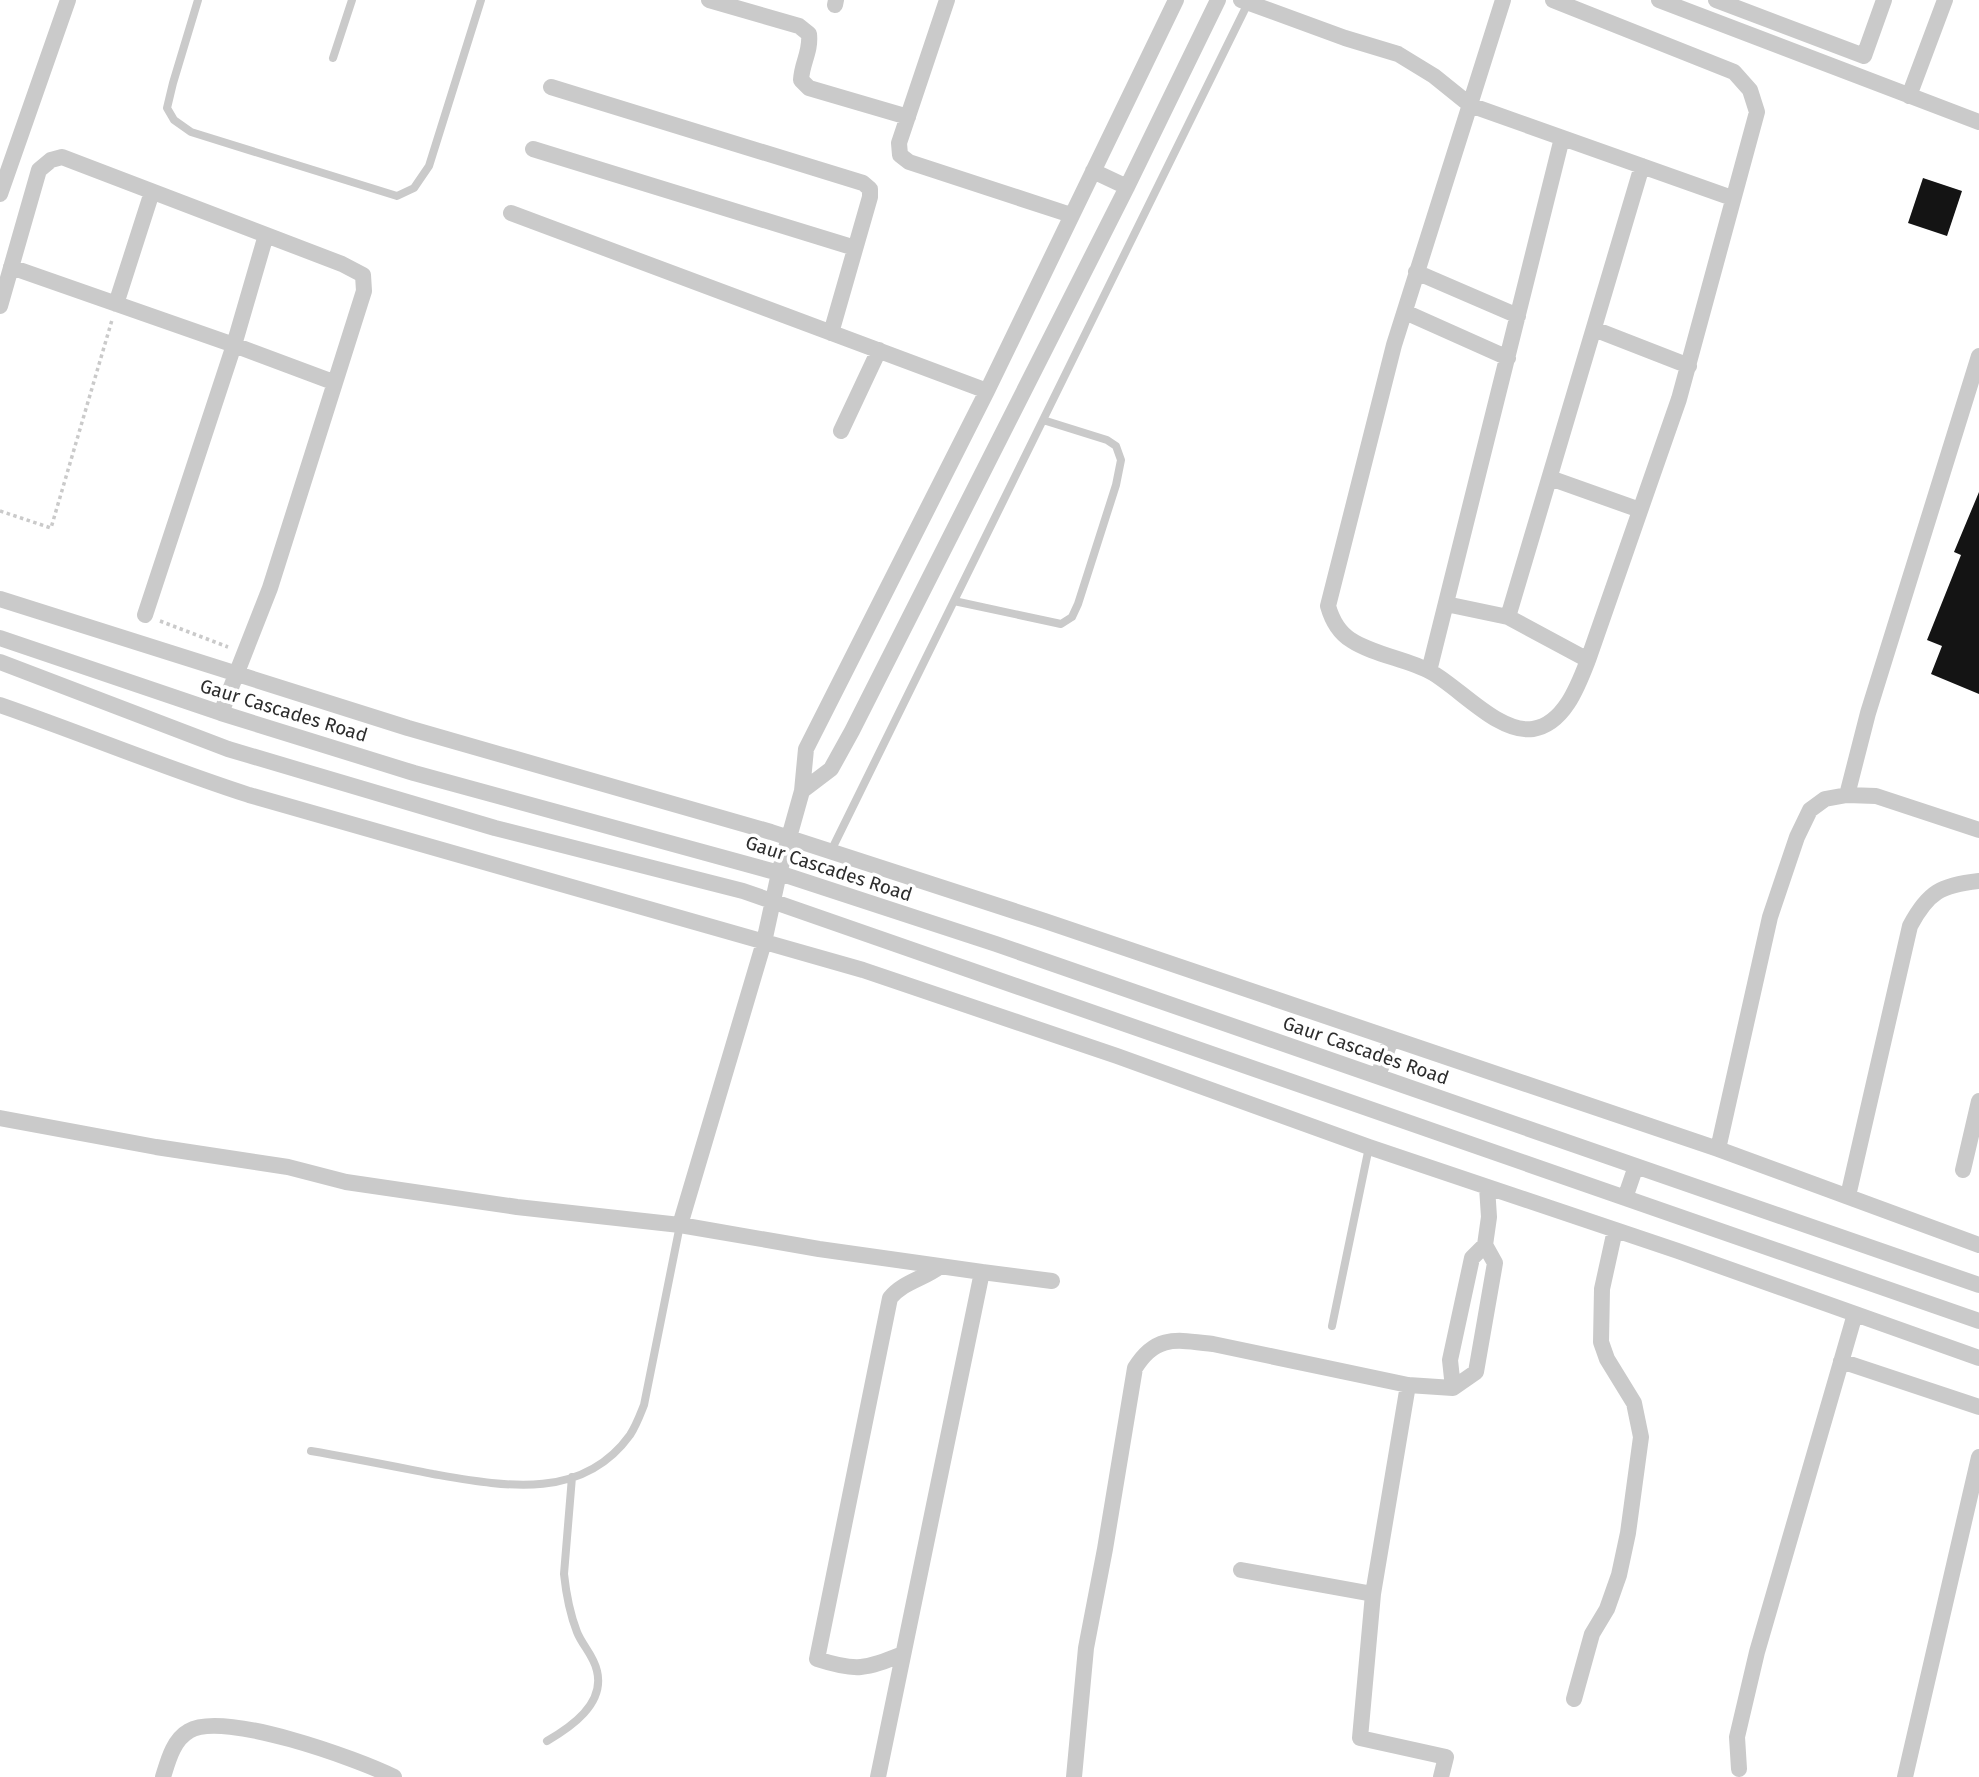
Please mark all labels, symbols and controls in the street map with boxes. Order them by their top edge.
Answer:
street label: Gaur Cascades Road [197,674,370,747]
street label: Gaur Cascades Road [743,831,915,906]
street label: Gaur Cascades Road [1280,1011,1452,1090]

